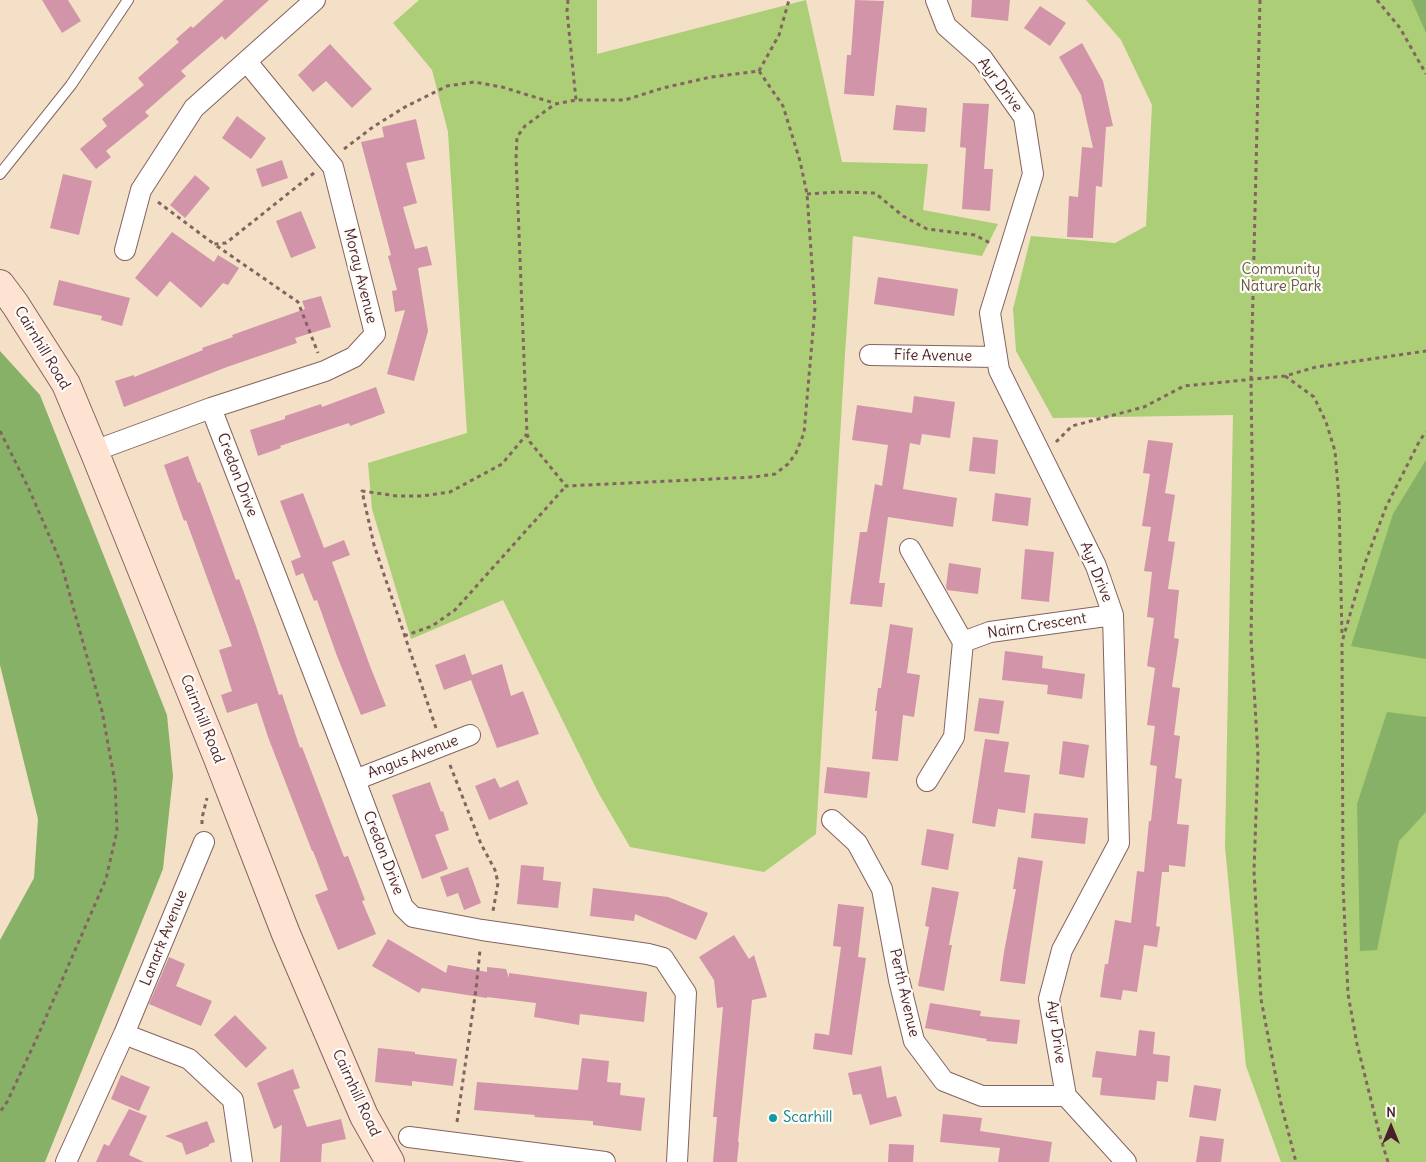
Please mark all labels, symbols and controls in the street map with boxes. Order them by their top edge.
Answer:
street label: Ayr Drive [974,54,1026,116]
street label: Moray Avenue [339,227,381,325]
park label: Community Nature Park [1241,261,1321,296]
street label: Cairnhill Road [10,303,74,393]
street label: Fife Avenue [894,346,972,366]
street label: Credon Drive [213,430,261,520]
street label: Ayr Drive [1076,539,1116,605]
street label: Nairn Crescent [986,609,1088,643]
street label: Cairnhill Road [176,672,228,766]
street label: Angus Avenue [365,731,461,783]
street label: Credon Drive [359,808,407,898]
street label: Lanark Avenue [137,888,191,988]
street label: Perth Avenue [885,947,923,1039]
street label: Ayr Drive [1043,999,1069,1065]
street label: Cairnhill Road [328,1047,384,1139]
north arrow [1366,1102,1416,1152]
text: N [1386,1103,1396,1121]
place label: Scarhill [783,1109,832,1127]
marker: Scarhill [767,1112,779,1124]

